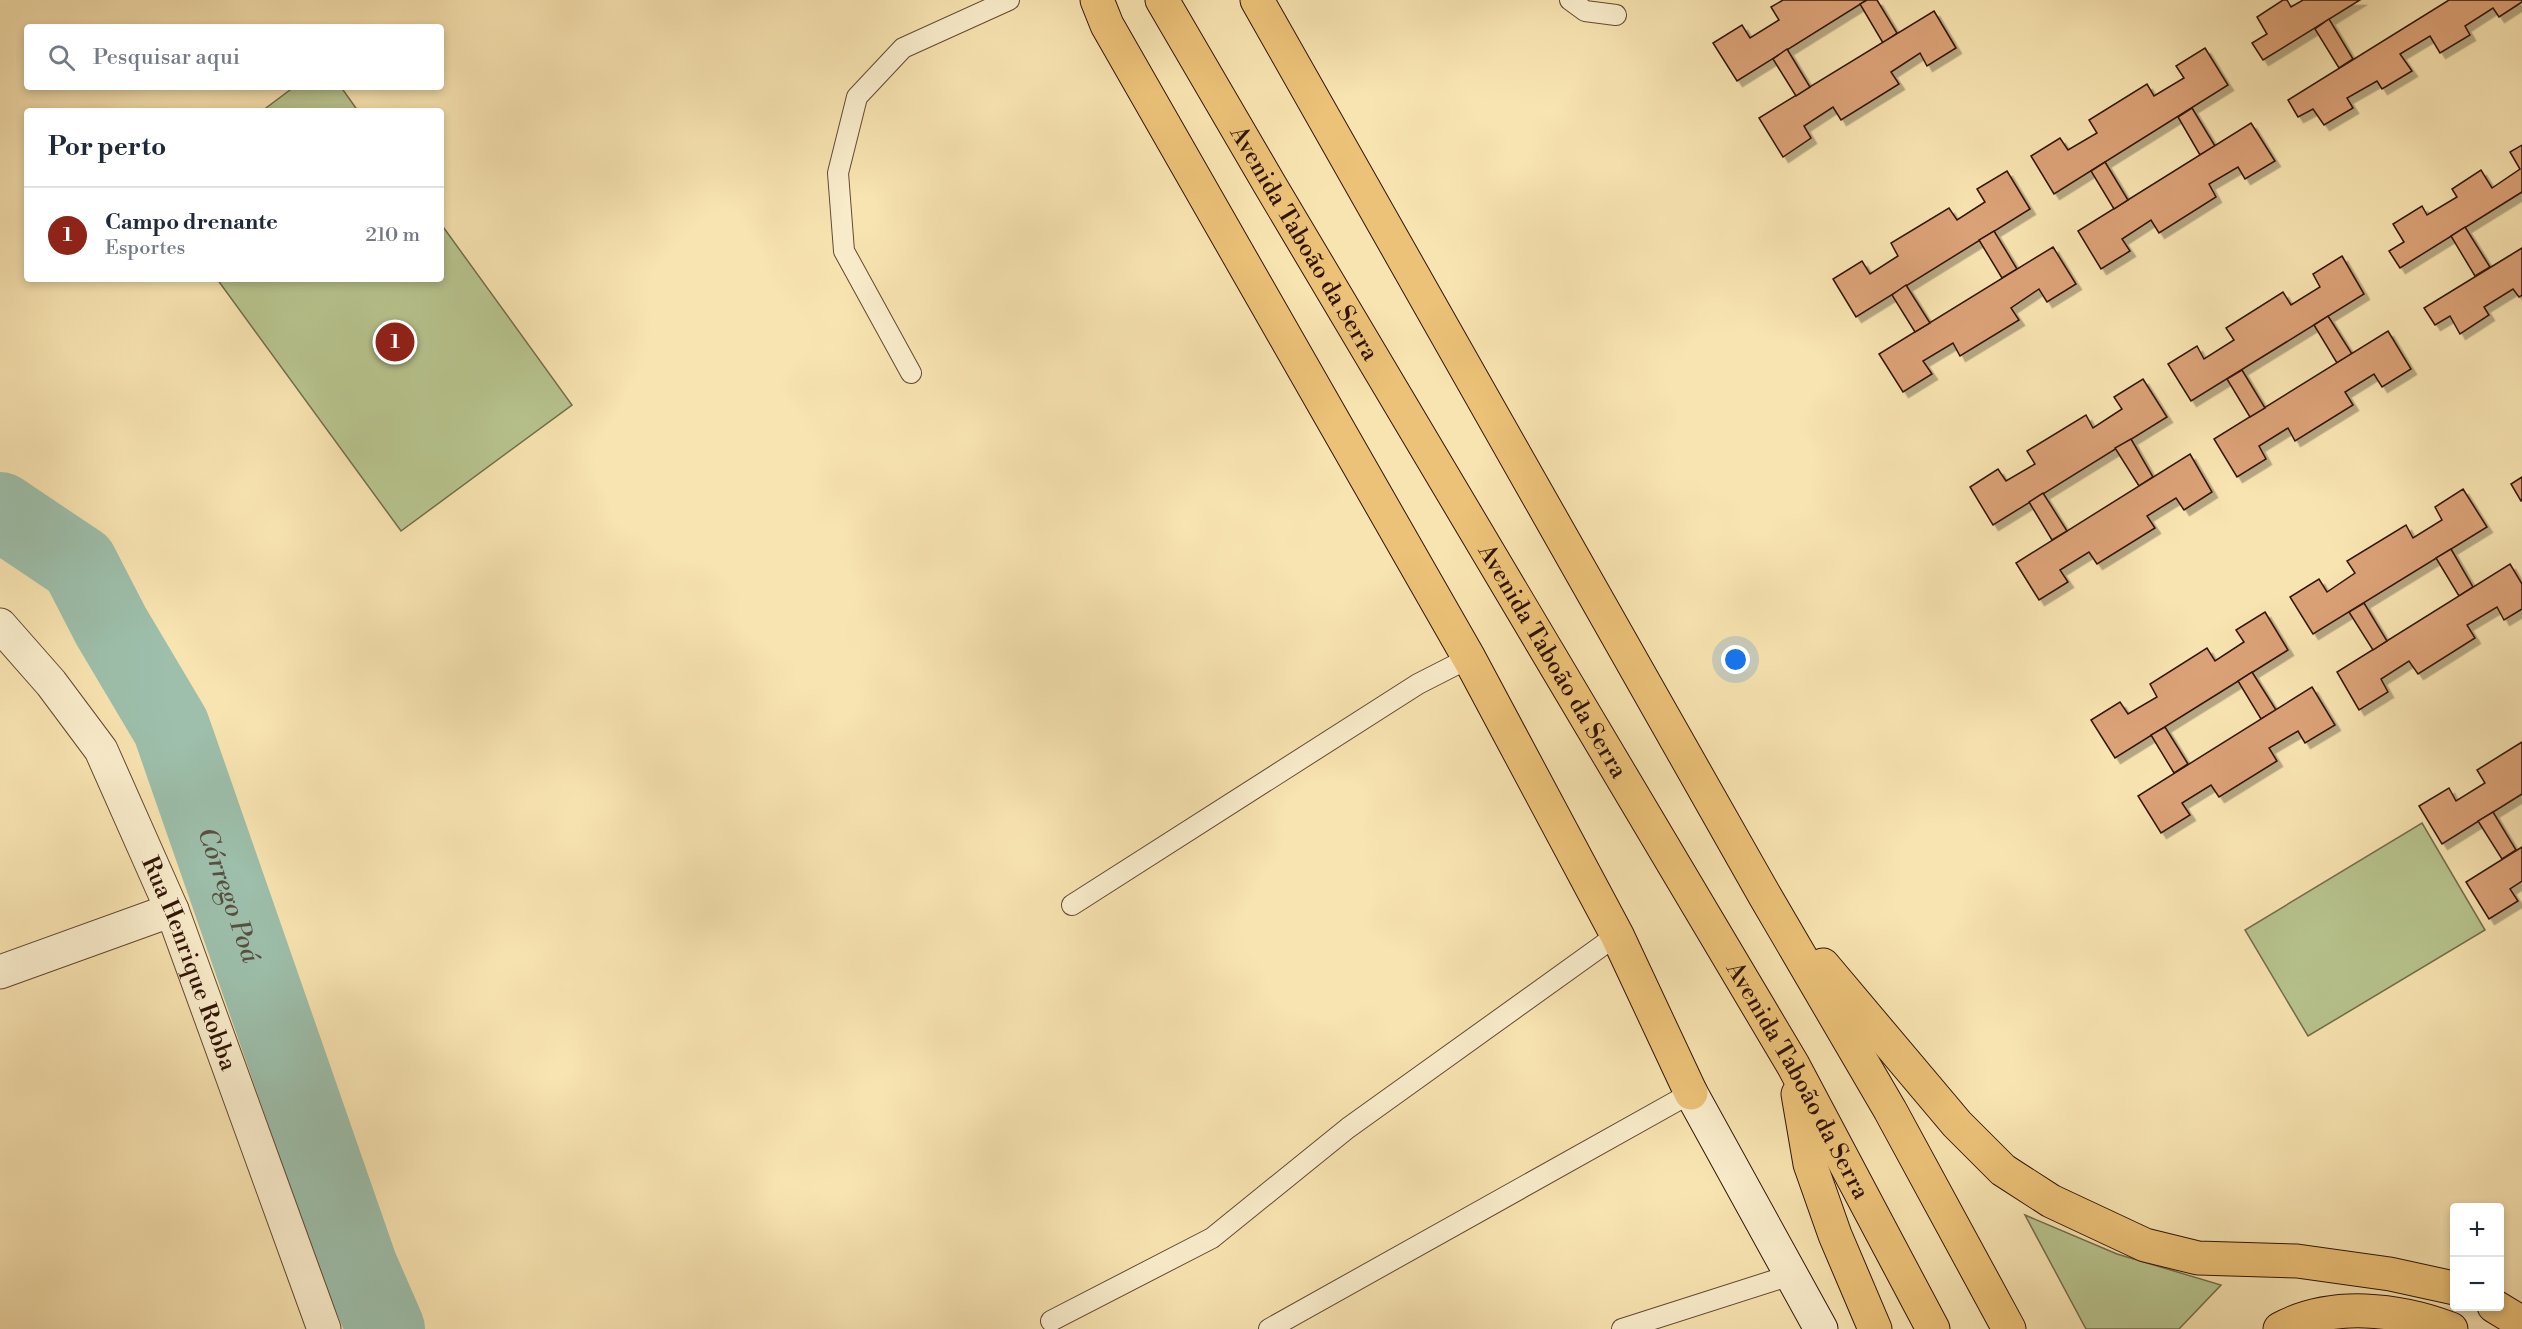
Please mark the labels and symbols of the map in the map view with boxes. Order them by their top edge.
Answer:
street label: Avenida Taboão da Serra [1222,120,1385,367]
pin: 1 [376,320,414,364]
street label: Avenida Taboão da Serra [1470,538,1634,785]
your location [1721,645,1750,674]
water label: Córrego Poá [190,823,267,967]
street label: Rua Henrique Robba [134,852,243,1076]
street label: Avenida Taboão da Serra [1719,956,1876,1206]

